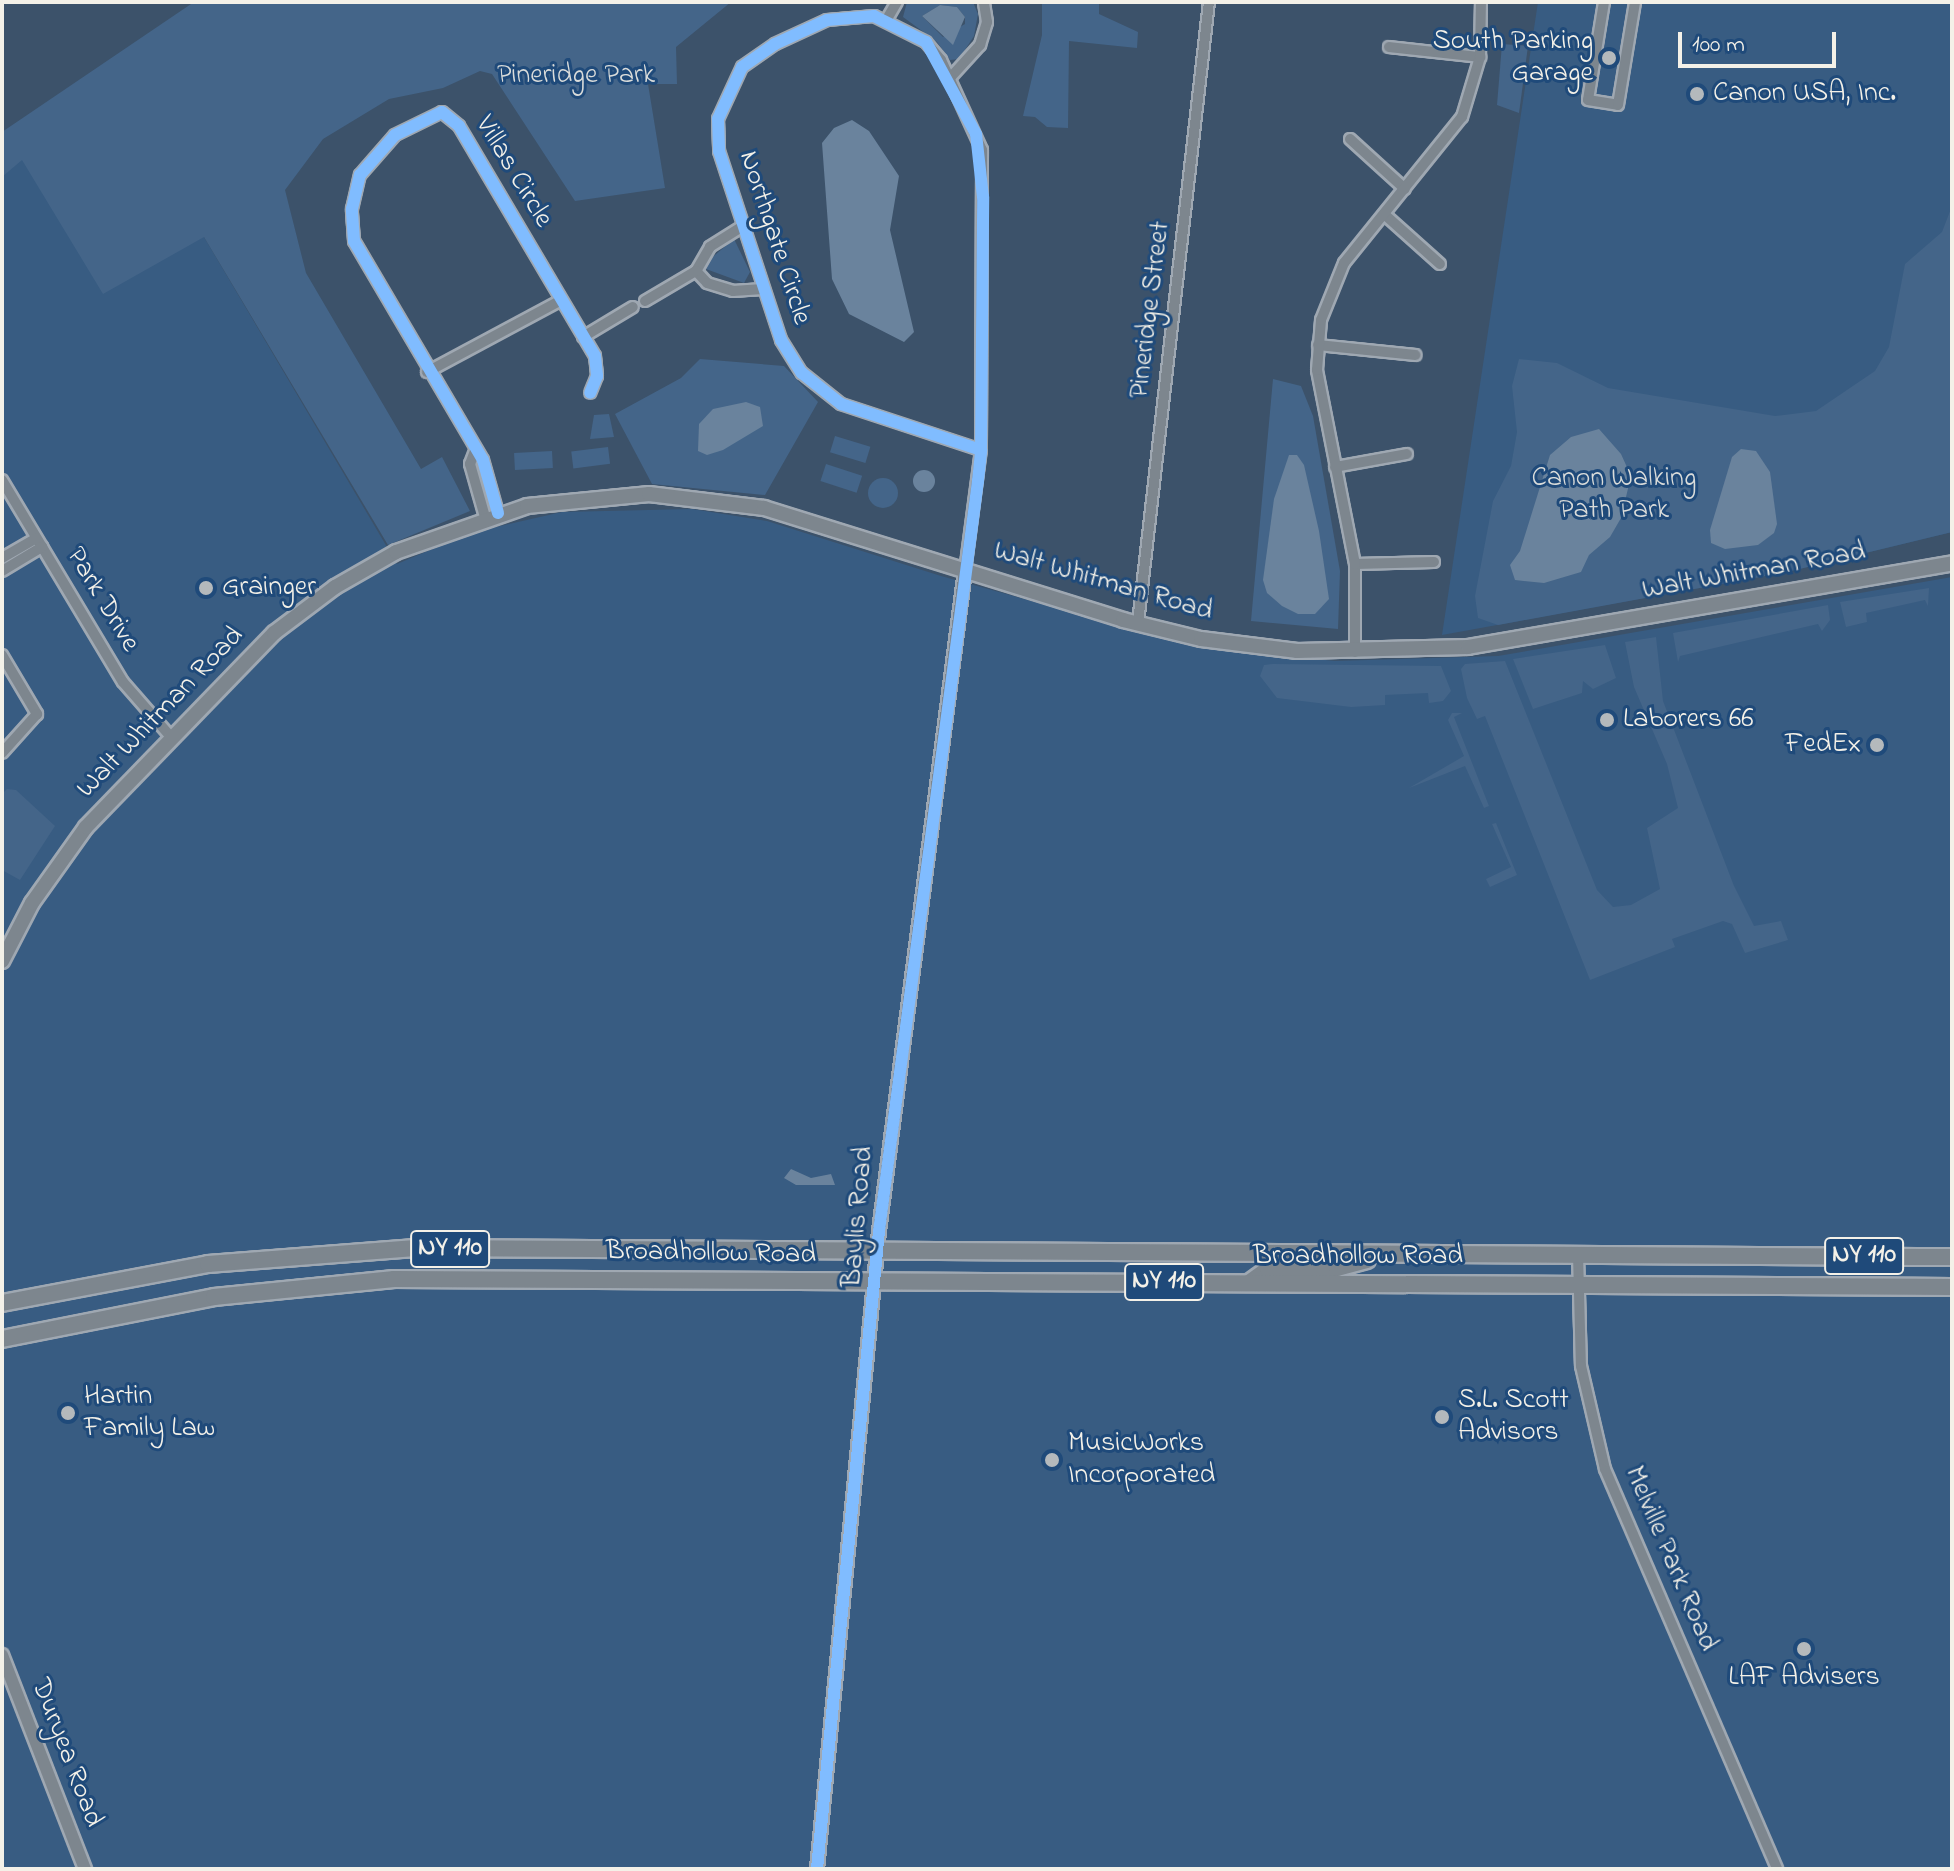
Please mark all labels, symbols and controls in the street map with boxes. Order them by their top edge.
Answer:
scale bar [1682,16,1840,66]
place label: South Parking Garage [1433,25,1593,91]
text: 100 m [1692,28,1745,63]
marker: South Parking Garage [1600,49,1618,67]
park label: Pineridge Park [497,59,655,93]
place label: Canon USA, Inc. [1713,77,1896,111]
marker: Canon USA, Inc. [1688,85,1706,103]
street label: Villas Circle [467,110,559,234]
street label: Northgate Circle [730,147,818,329]
street label: Pineridge Street [1123,220,1179,400]
park label: Canon Walking Path Park [1532,462,1696,528]
street label: Walt Whitman Road [990,535,1216,629]
street label: Walt Whitman Road [1640,536,1868,608]
street label: Park Drive [58,542,146,658]
place label: Grainger [222,571,316,605]
marker: Grainger [197,579,215,597]
street label: Walt Whitman Road [70,620,252,806]
place label: Laborers 66 [1623,703,1754,737]
marker: Laborers 66 [1598,711,1616,729]
place label: FedEx [1785,728,1861,762]
marker: FedEx [1868,736,1886,754]
street label: Baylis Road [836,1145,882,1289]
road number: NY 110 [410,1227,490,1271]
road number: NY 110 [1824,1234,1904,1278]
street label: Broadhollow Road [606,1235,816,1273]
street label: Broadhollow Road [1253,1240,1463,1274]
road number: NY 110 [1124,1260,1204,1304]
place label: Hartin Family Law [84,1380,215,1446]
place label: S.L. Scott Advisors [1458,1384,1569,1450]
marker: Hartin Family Law [59,1404,77,1422]
marker: S.L. Scott Advisors [1433,1408,1451,1426]
place label: MusicWorks Incorporated [1068,1427,1215,1493]
marker: MusicWorks Incorporated [1043,1451,1061,1469]
street label: Melville Park Road [1616,1462,1724,1656]
marker: LAF Advisers [1795,1640,1813,1658]
place label: LAF Advisers [1728,1661,1880,1695]
street label: Duryea Road [22,1674,110,1832]

